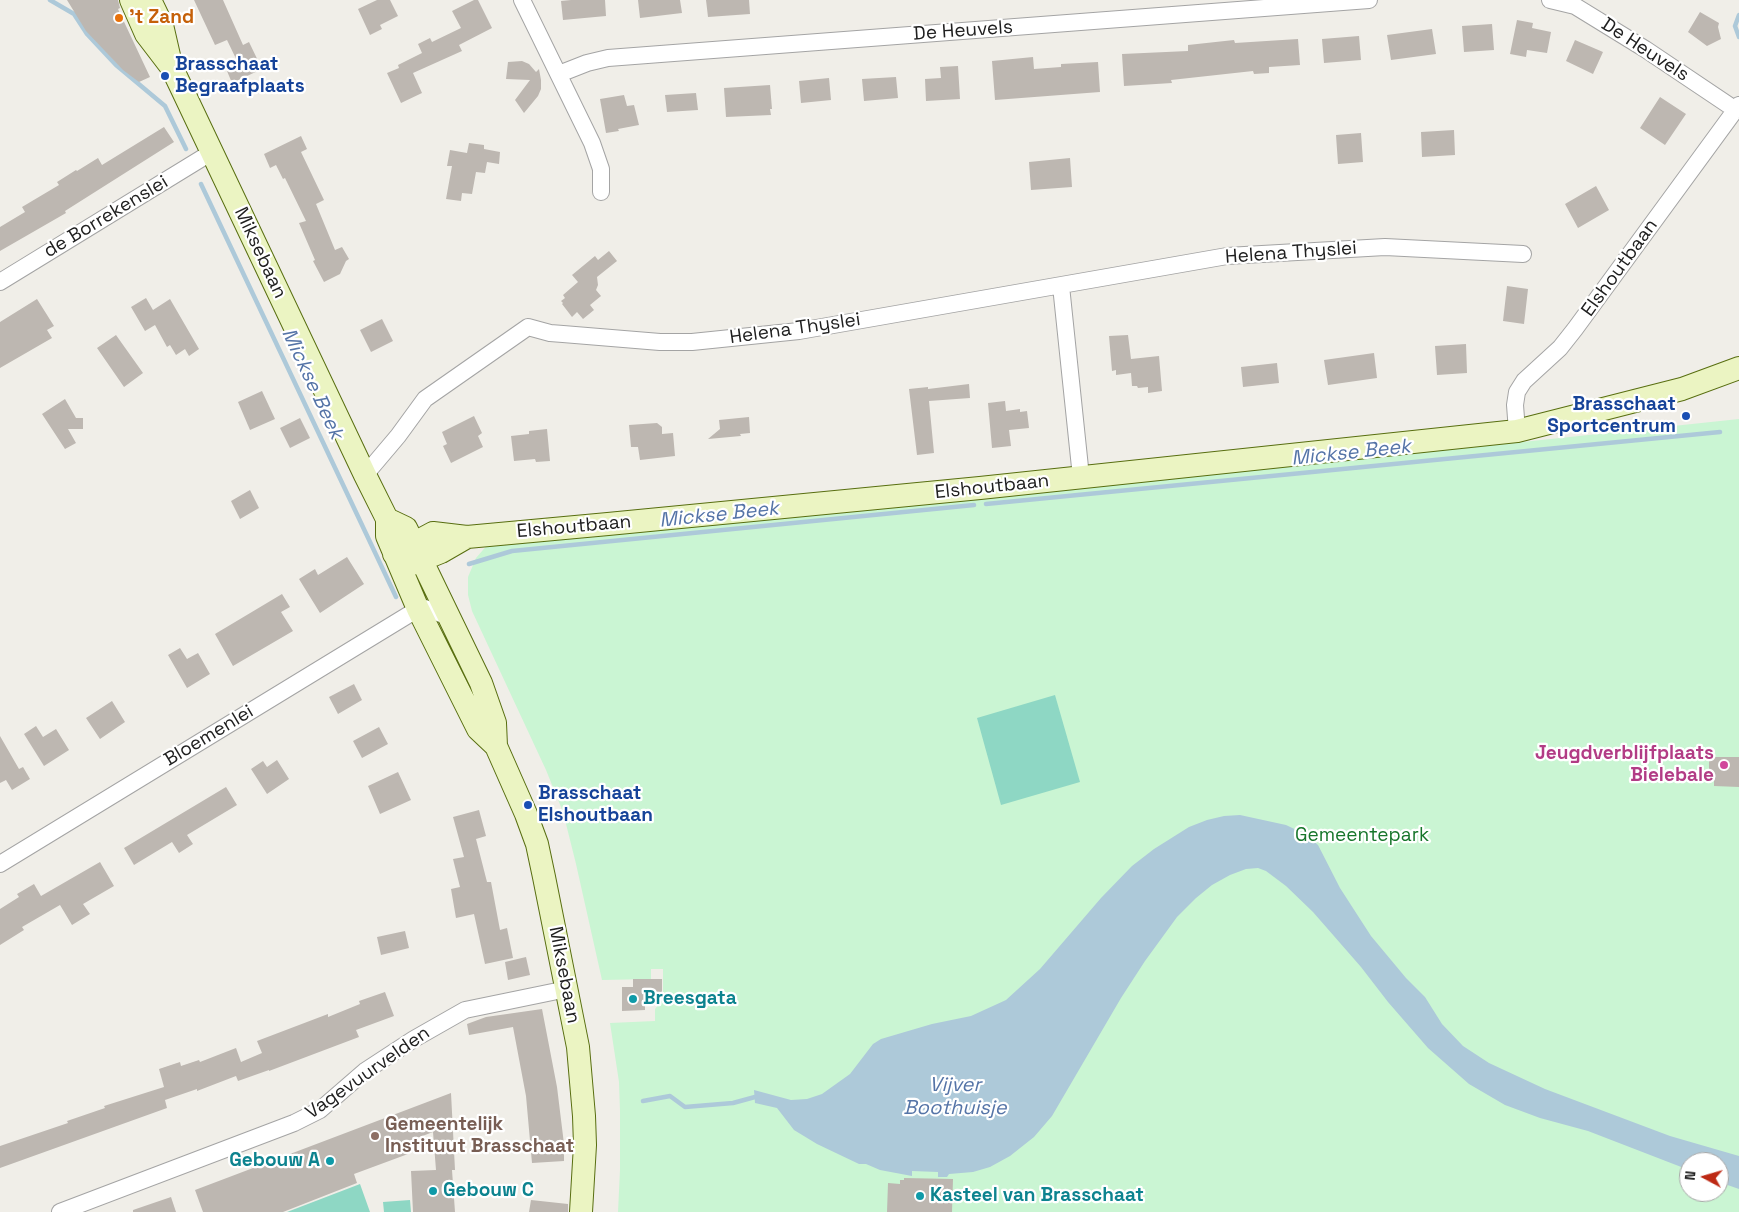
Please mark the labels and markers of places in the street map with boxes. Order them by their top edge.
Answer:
place label: 't Zand [129,7,194,29]
marker: 't Zand [113,12,125,24]
place label: Brasschaat Begraafplaats [175,54,305,98]
marker: Brasschaat Begraafplaats [159,70,171,82]
place label: Brasschaat Sportcentrum [1547,394,1676,438]
marker: Brasschaat Sportcentrum [1680,410,1692,422]
place label: Jeugdverblijfplaats Bielebale [1535,743,1714,787]
marker: Jeugdverblijfplaats Bielebale [1718,759,1730,771]
place label: Brasschaat Elshoutbaan [538,783,653,827]
marker: Brasschaat Elshoutbaan [522,799,534,811]
place label: Breesgata [643,988,737,1010]
marker: Breesgata [627,993,639,1005]
place label: Gemeentelijk Instituut Brasschaat [385,1114,574,1158]
marker: Gemeentelijk Instituut Brasschaat [369,1130,381,1142]
place label: Gebouw A [229,1150,320,1172]
marker: Gebouw A [324,1155,336,1167]
place label: Gebouw C [443,1180,534,1202]
marker: Gebouw C [427,1185,439,1197]
place label: Kasteel van Brasschaat [930,1185,1144,1207]
marker: Kasteel van Brasschaat [914,1190,926,1202]

